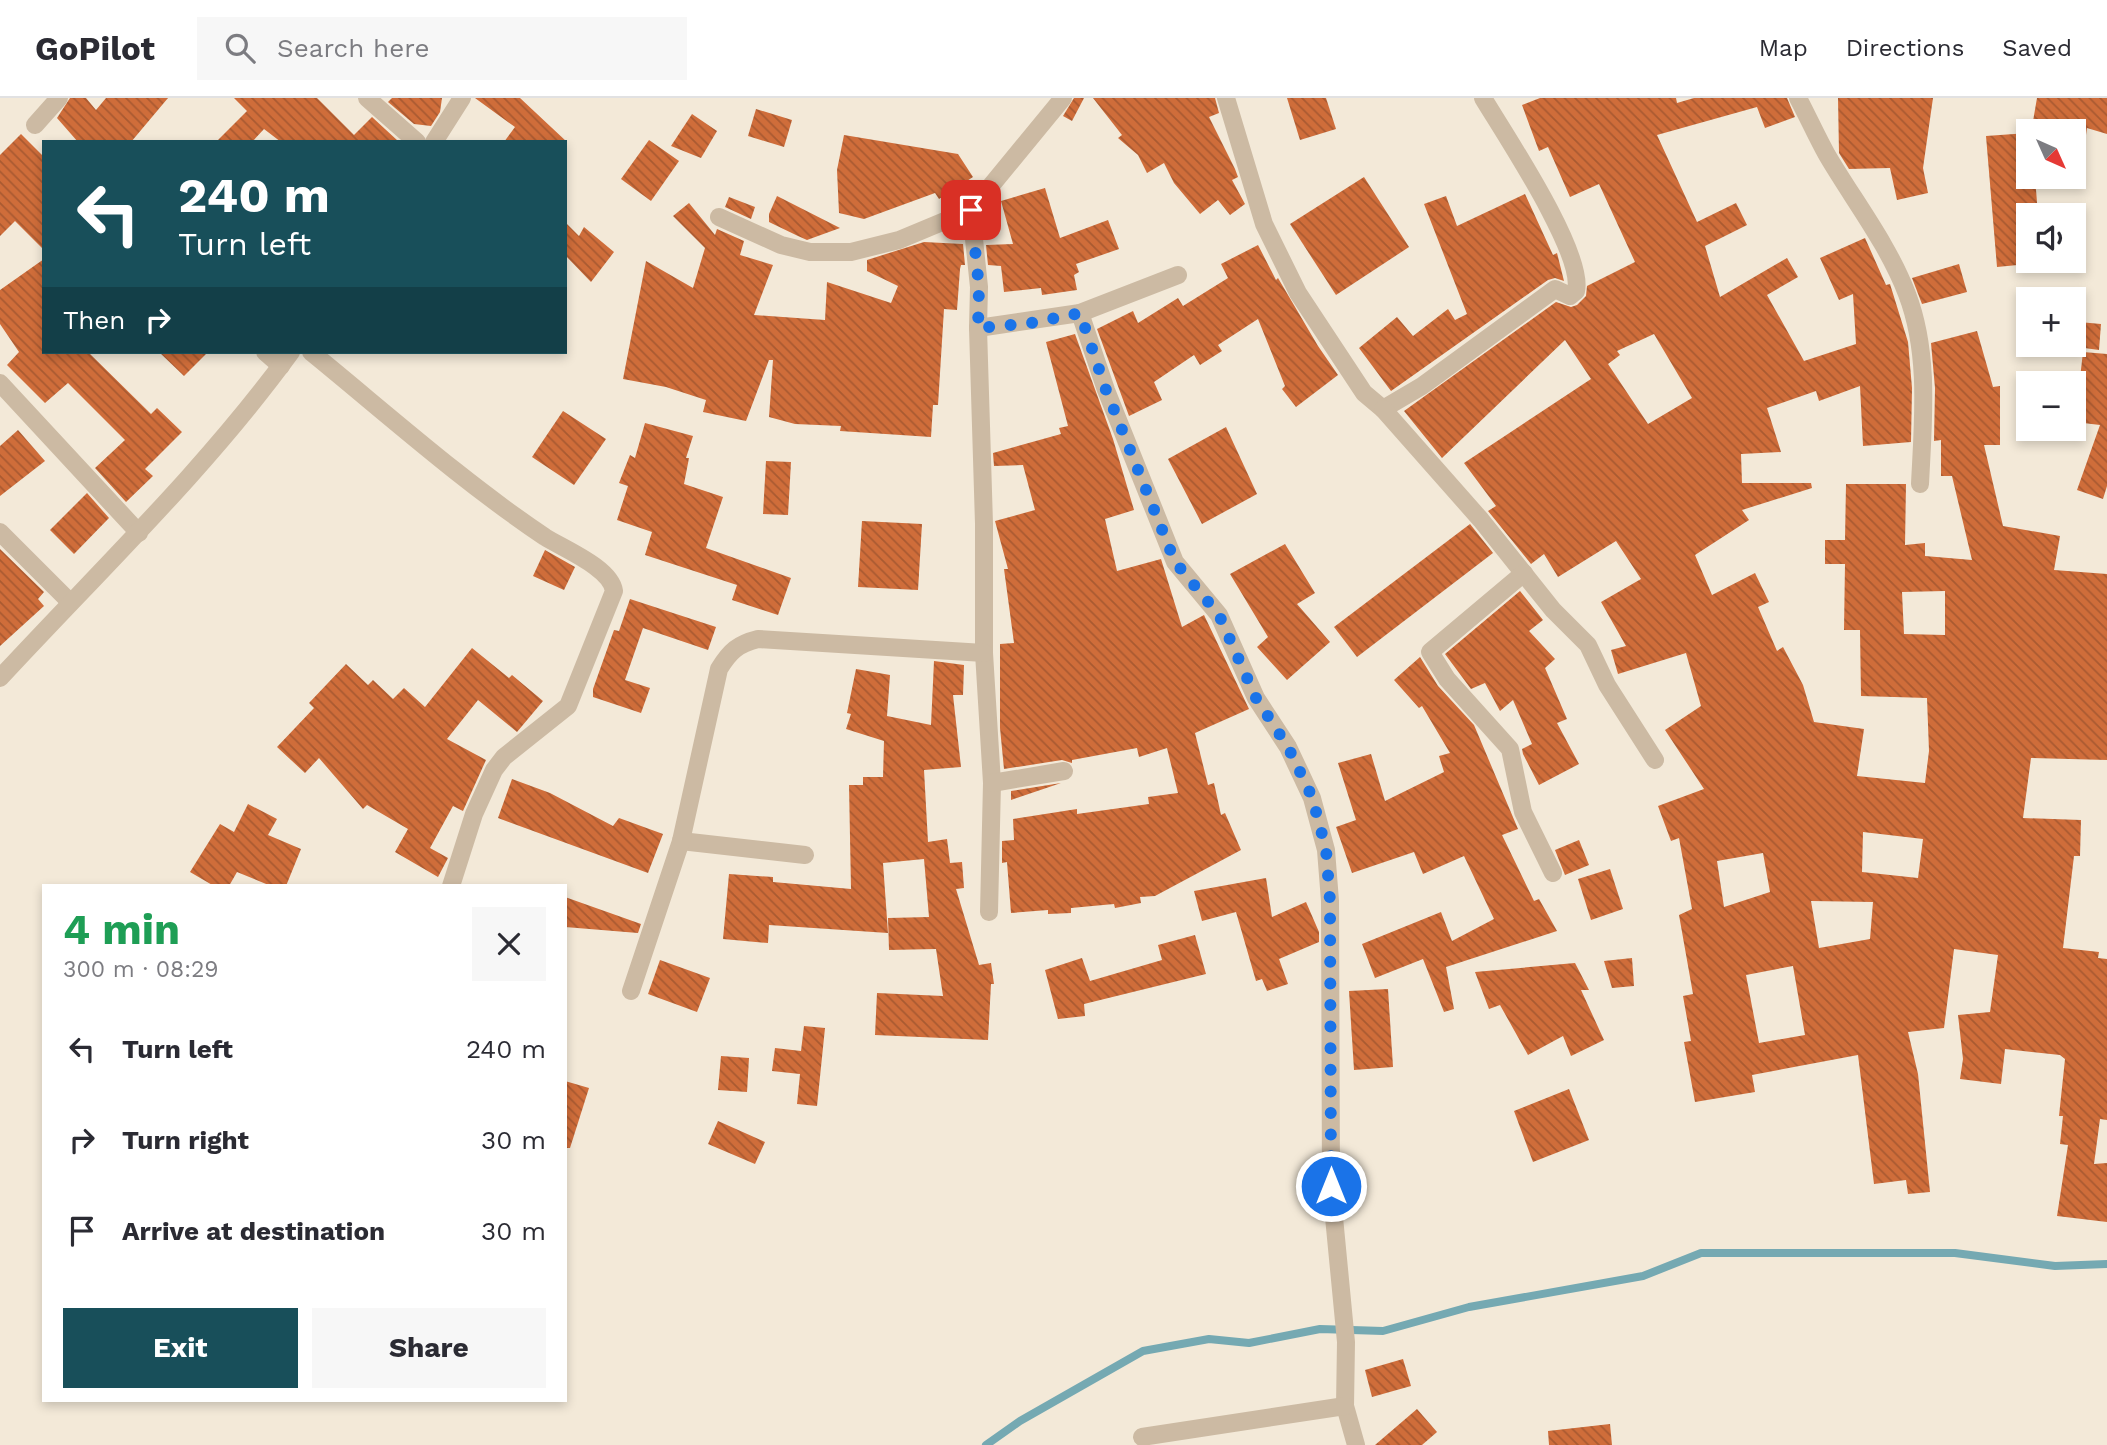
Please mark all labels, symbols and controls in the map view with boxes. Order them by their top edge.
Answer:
search box [197,17,687,80]
text: GoPilot [35,29,155,68]
icon: search [221,29,259,67]
text: Search here [277,33,429,63]
text: Map [1759,34,1808,62]
text: Directions [1846,34,1964,62]
text: Saved [2002,34,2072,62]
north arrow [2016,119,2086,189]
map controls [2016,119,2086,441]
text: 240 m [178,166,330,224]
icon: left [63,168,154,259]
pin [941,180,1001,240]
icon: arrive [952,191,990,229]
button: sound [2016,203,2086,273]
text: Turn left [178,225,311,263]
button: + [2016,287,2086,357]
icon: right [139,301,177,339]
text: Then [63,305,125,335]
button: − [2016,371,2086,441]
text: 4 min [63,905,180,954]
button: close [472,907,546,981]
text: 300 m · 08:29 [63,956,219,983]
icon: left [63,1030,101,1068]
text: Turn left [122,1034,233,1064]
text: 240 m [466,1034,546,1064]
icon: right [63,1121,101,1159]
text: Turn right [122,1125,249,1155]
text: 30 m [481,1125,546,1155]
position arrow [1294,1149,1368,1223]
icon: arrive [63,1212,101,1250]
text: Arrive at destination [122,1216,385,1246]
text: 30 m [481,1216,546,1246]
button: Exit [63,1308,298,1388]
button: Share [312,1308,546,1388]

